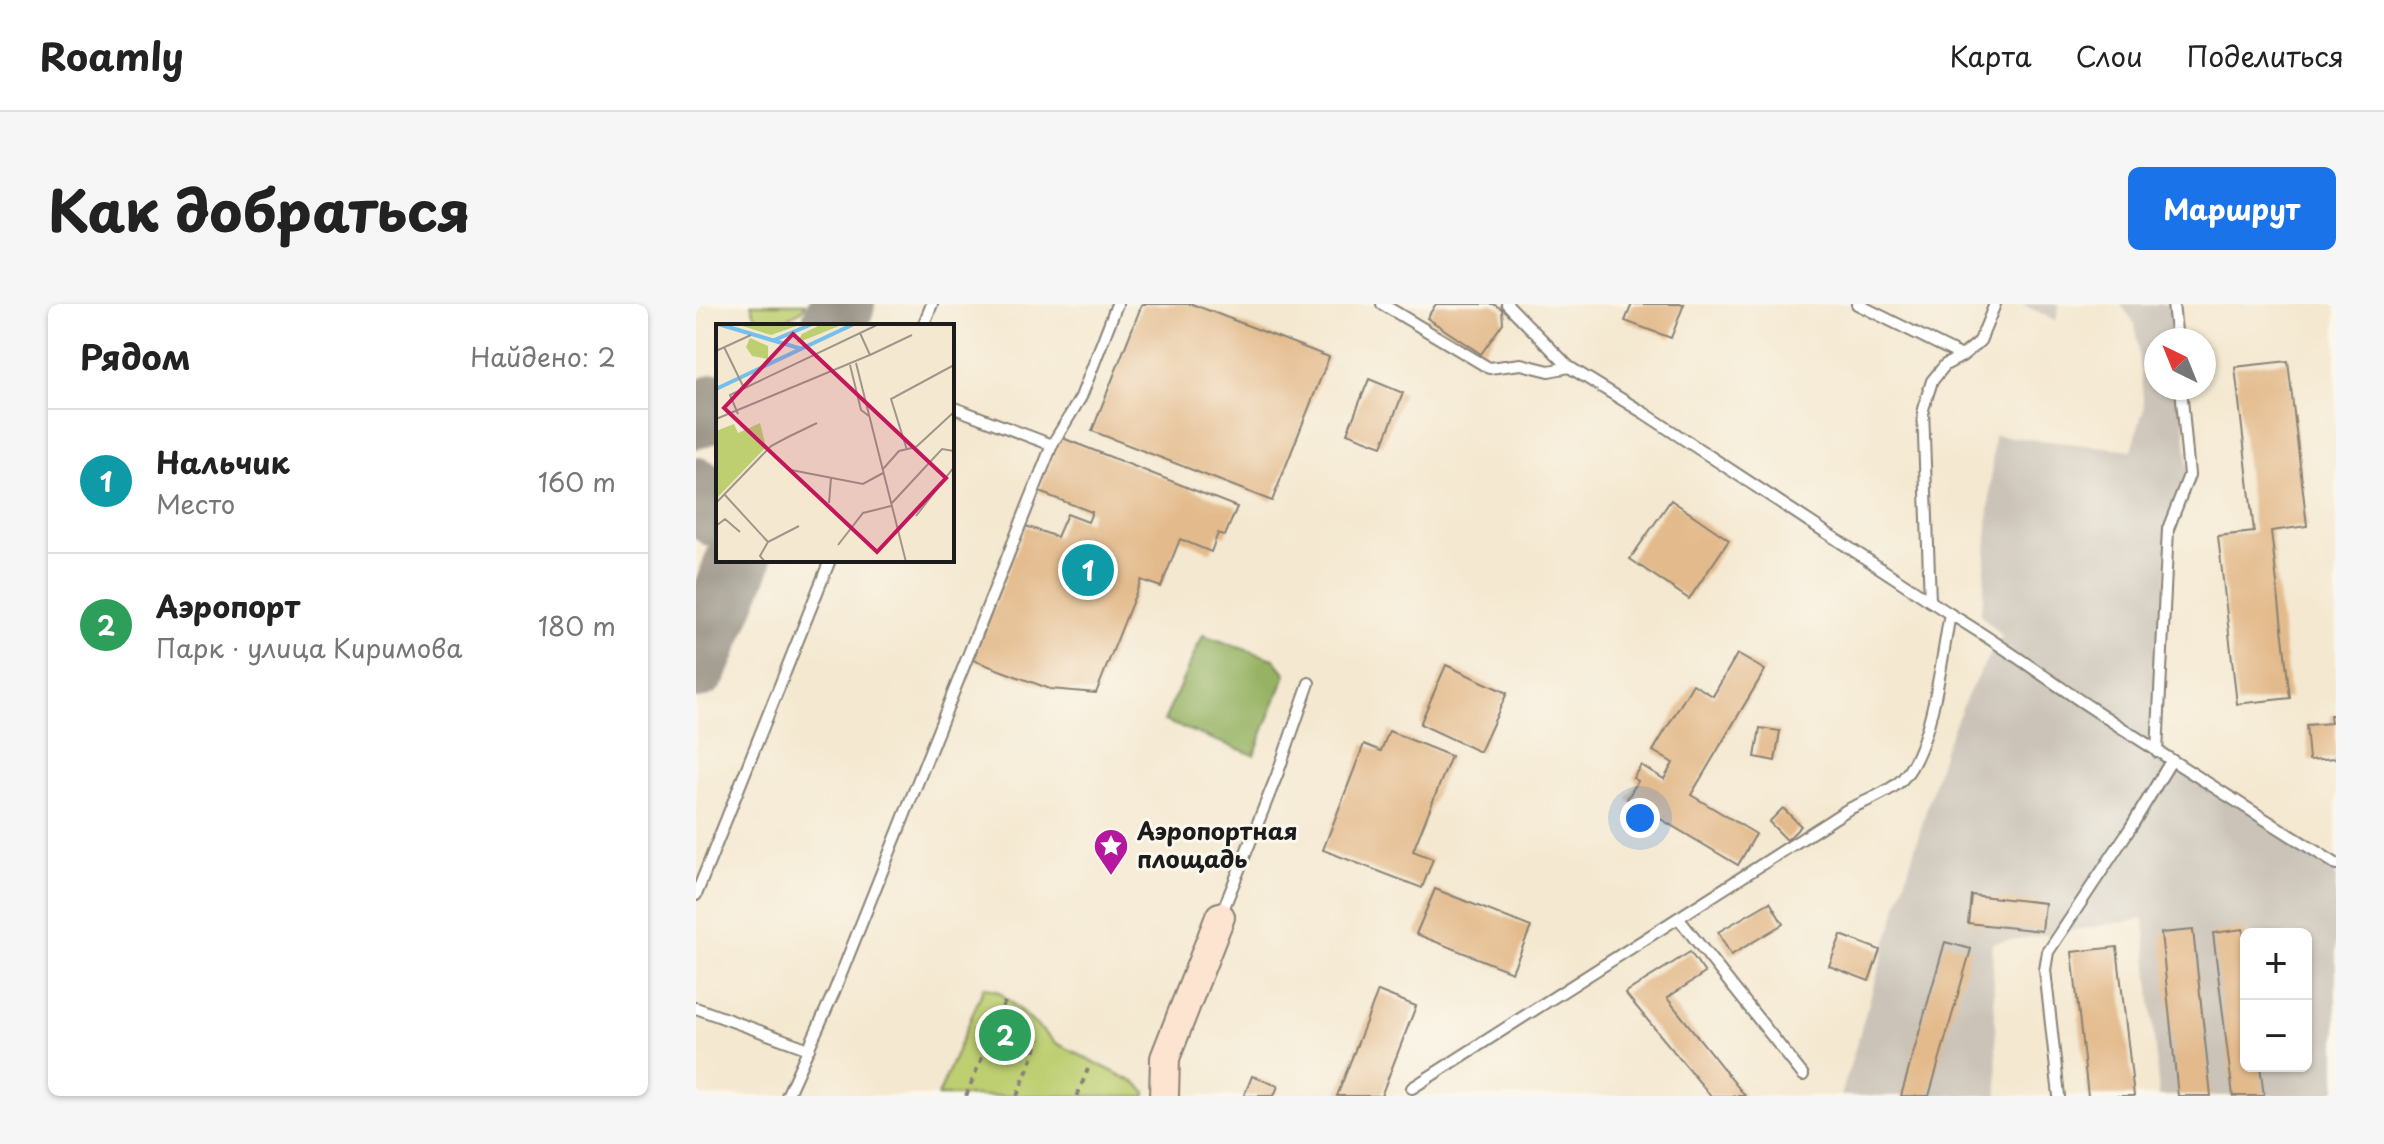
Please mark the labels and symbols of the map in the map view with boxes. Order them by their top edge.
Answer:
inset map [716,324,954,562]
north arrow [2144,328,2216,400]
pin: 1 [1062,540,1114,600]
your location [1620,798,1660,838]
place label: Аэропортная площадь [1136,812,1298,876]
place icon: Аэропортная площадь [1092,827,1130,877]
pin: 2 [979,1005,1031,1065]

